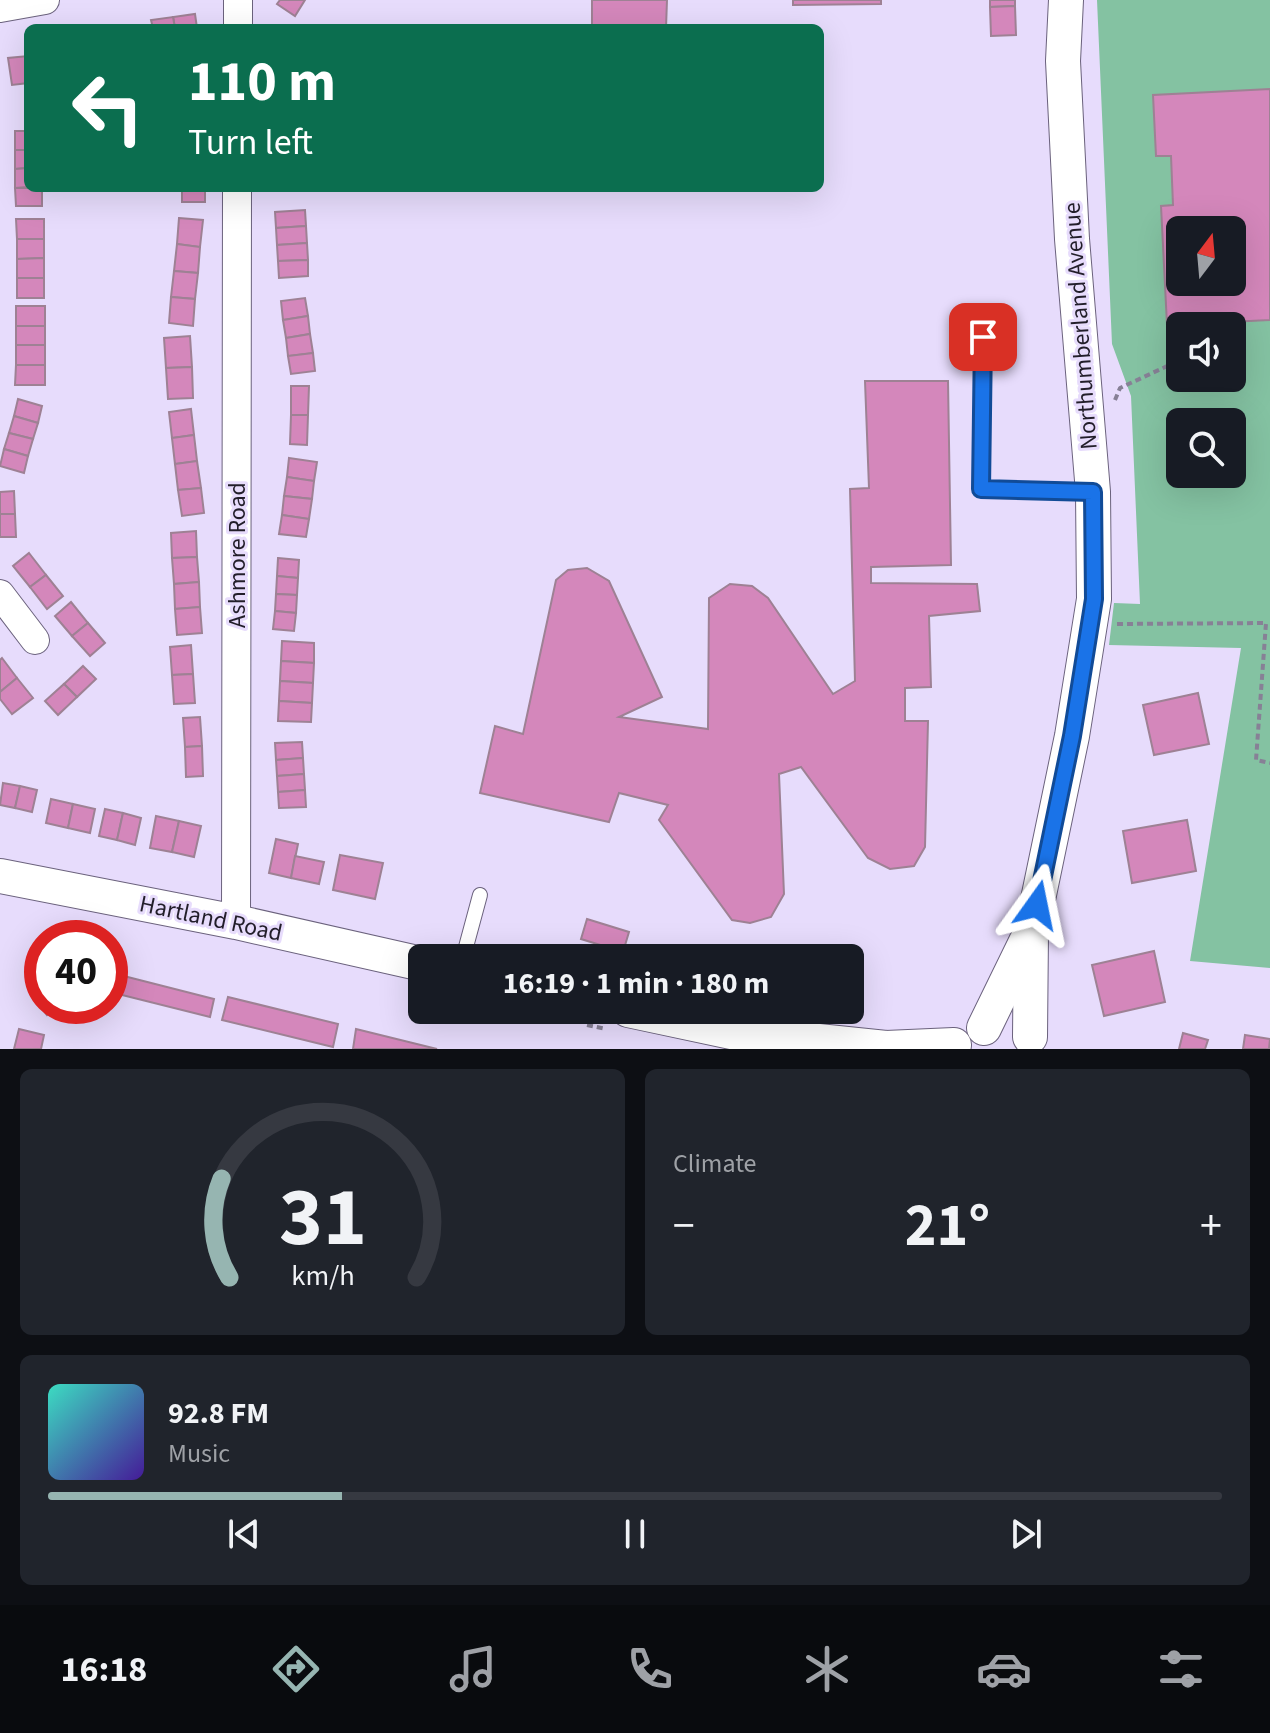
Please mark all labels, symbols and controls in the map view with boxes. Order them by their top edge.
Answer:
text: 110 m [188,43,336,122]
icon: left [56,56,160,160]
text: Turn left [188,117,313,168]
street label: Northumberland Avenue [1054,201,1107,451]
north arrow [1166,216,1246,296]
map controls [1166,216,1246,488]
pin [949,303,1017,371]
button: sound [1166,312,1246,392]
icon: arrive [961,315,1005,359]
button: search [1166,408,1246,488]
street label: Ashmore Road [220,482,255,628]
position arrow [995,863,1079,947]
street label: Hartland Road [136,886,286,951]
speed limit sign: 40 [24,920,128,1024]
text: 16:19 · 1 min · 180 m [503,962,769,1005]
text: Climate [673,1145,757,1182]
text: 31 [279,1159,366,1277]
text: 21° [905,1184,990,1269]
text: − [673,1195,695,1258]
text: + [1200,1195,1222,1258]
text: km/h [291,1256,354,1296]
text: 92.8 FM [168,1392,269,1435]
text: Music [168,1435,230,1472]
icon: previous [222,1512,266,1556]
icon: pause [613,1512,657,1556]
icon: next [1004,1512,1048,1556]
icon: directions [268,1641,324,1697]
icon: music [445,1641,501,1697]
icon: phone [622,1641,678,1697]
icon: climate [799,1641,855,1697]
icon: car [976,1641,1032,1697]
icon: filters [1153,1641,1209,1697]
text: 16:18 [61,1644,147,1695]

